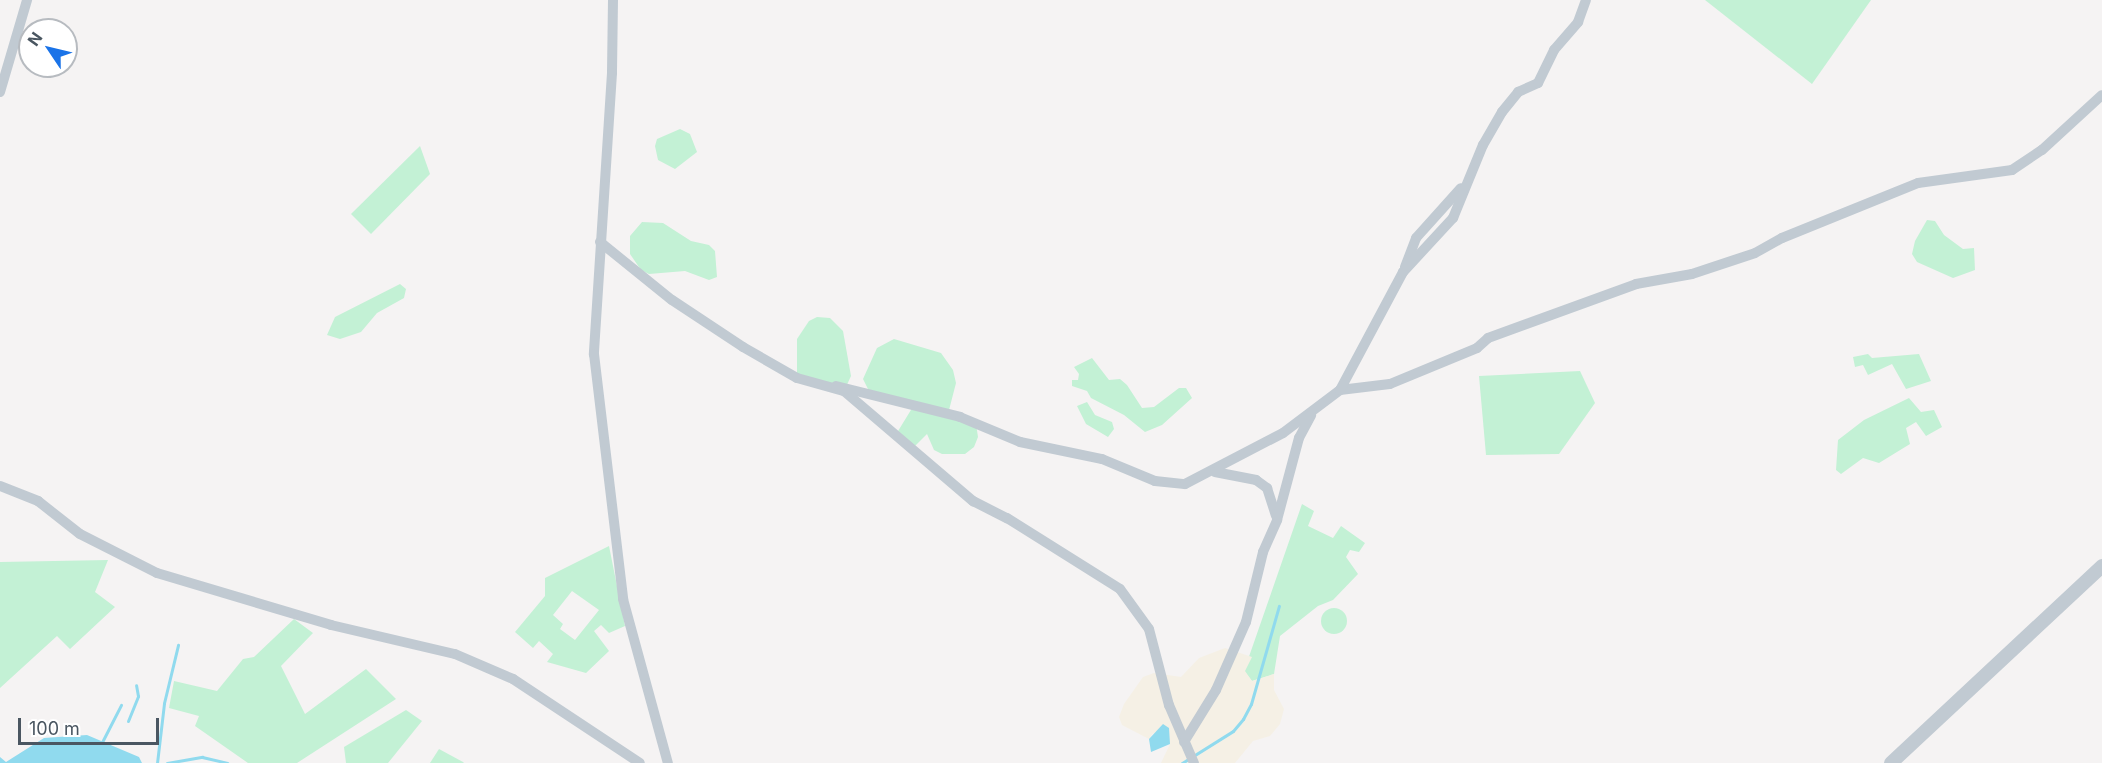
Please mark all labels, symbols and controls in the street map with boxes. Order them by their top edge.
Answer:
north arrow [18,18,78,78]
text: N [23,28,47,50]
scale bar [21,706,162,744]
text: 100 m [29,718,80,739]

